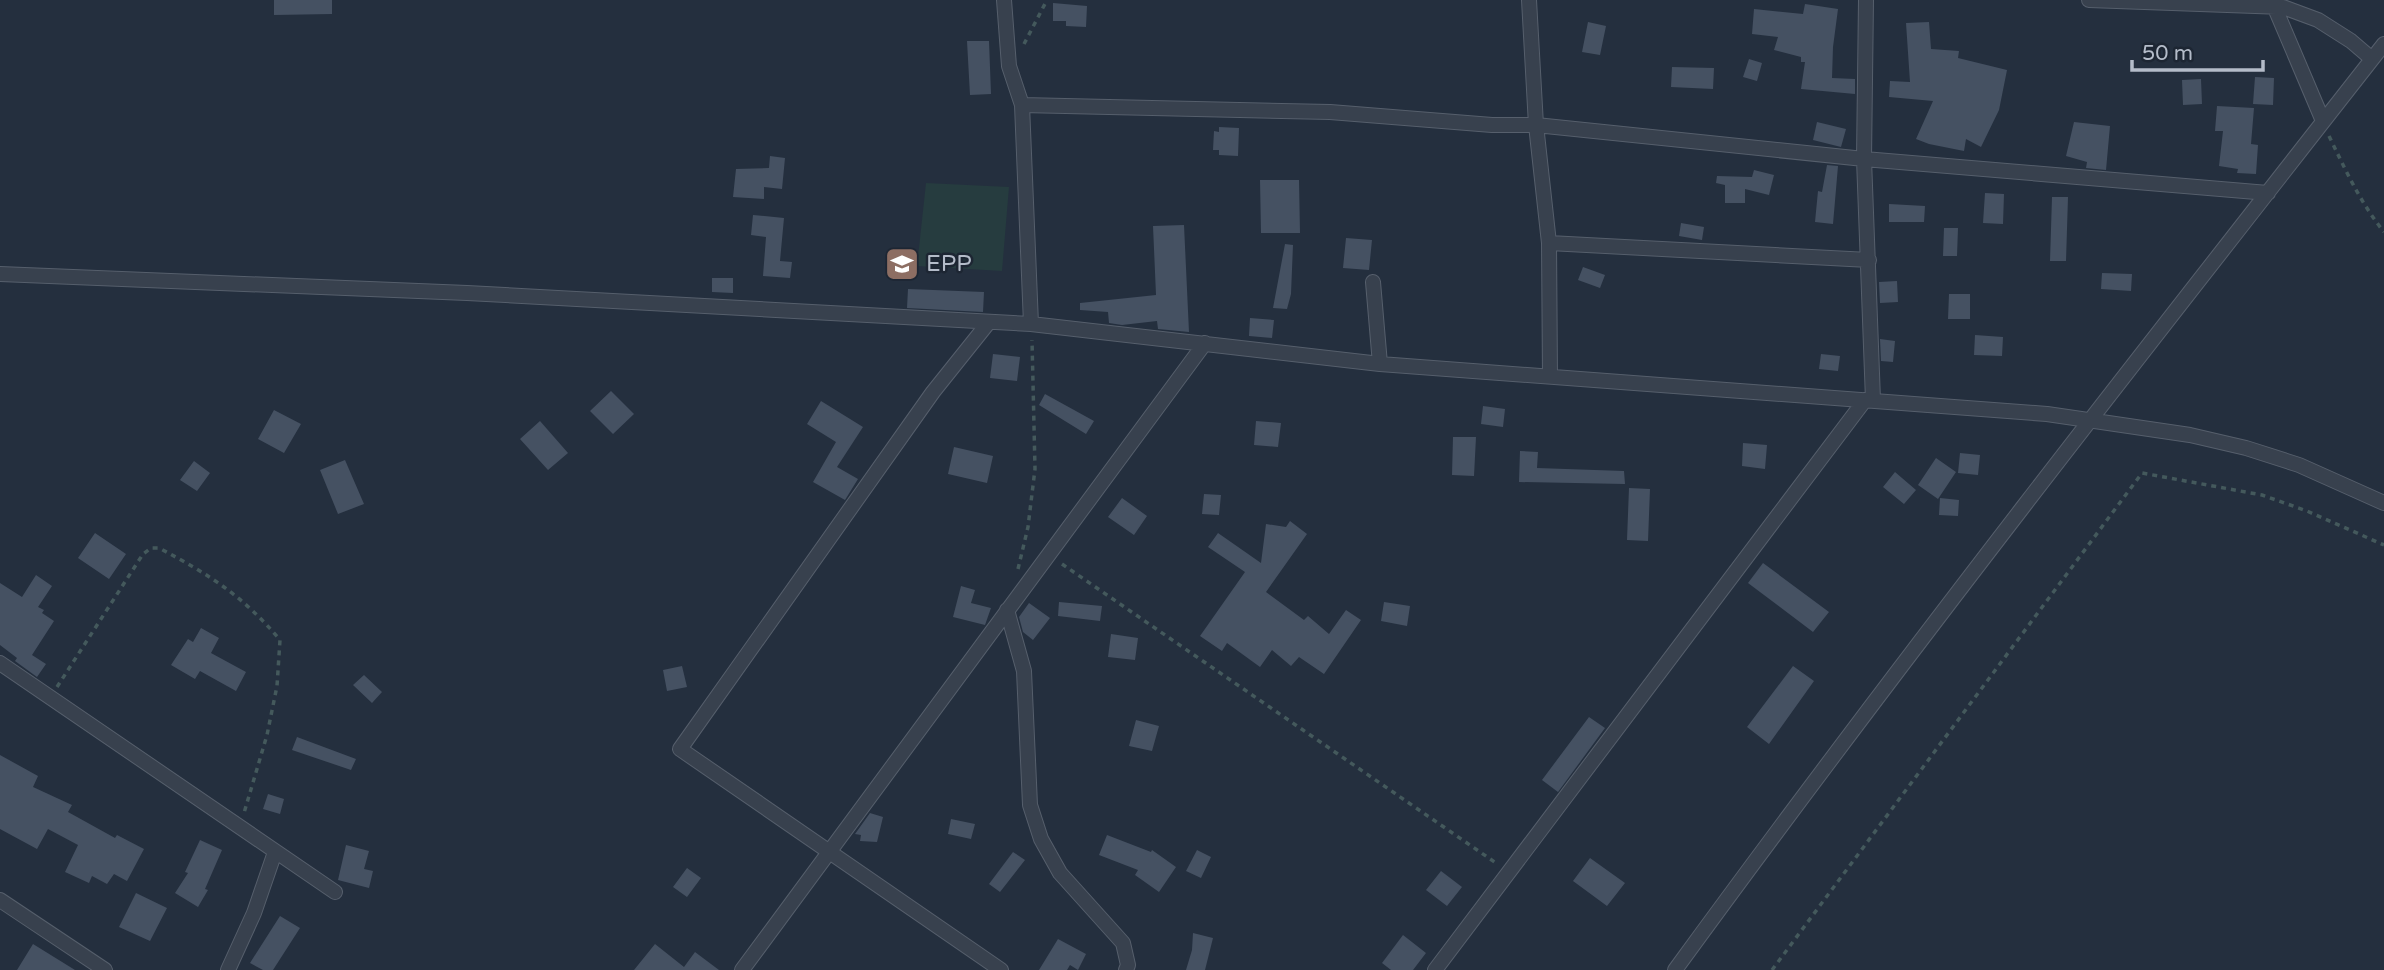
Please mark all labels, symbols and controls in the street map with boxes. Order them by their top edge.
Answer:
scale bar [2132,28,2263,72]
text: 50 m [2142,41,2193,66]
school or university icon: EPP [883,245,921,283]
place label: EPP [926,250,972,278]

